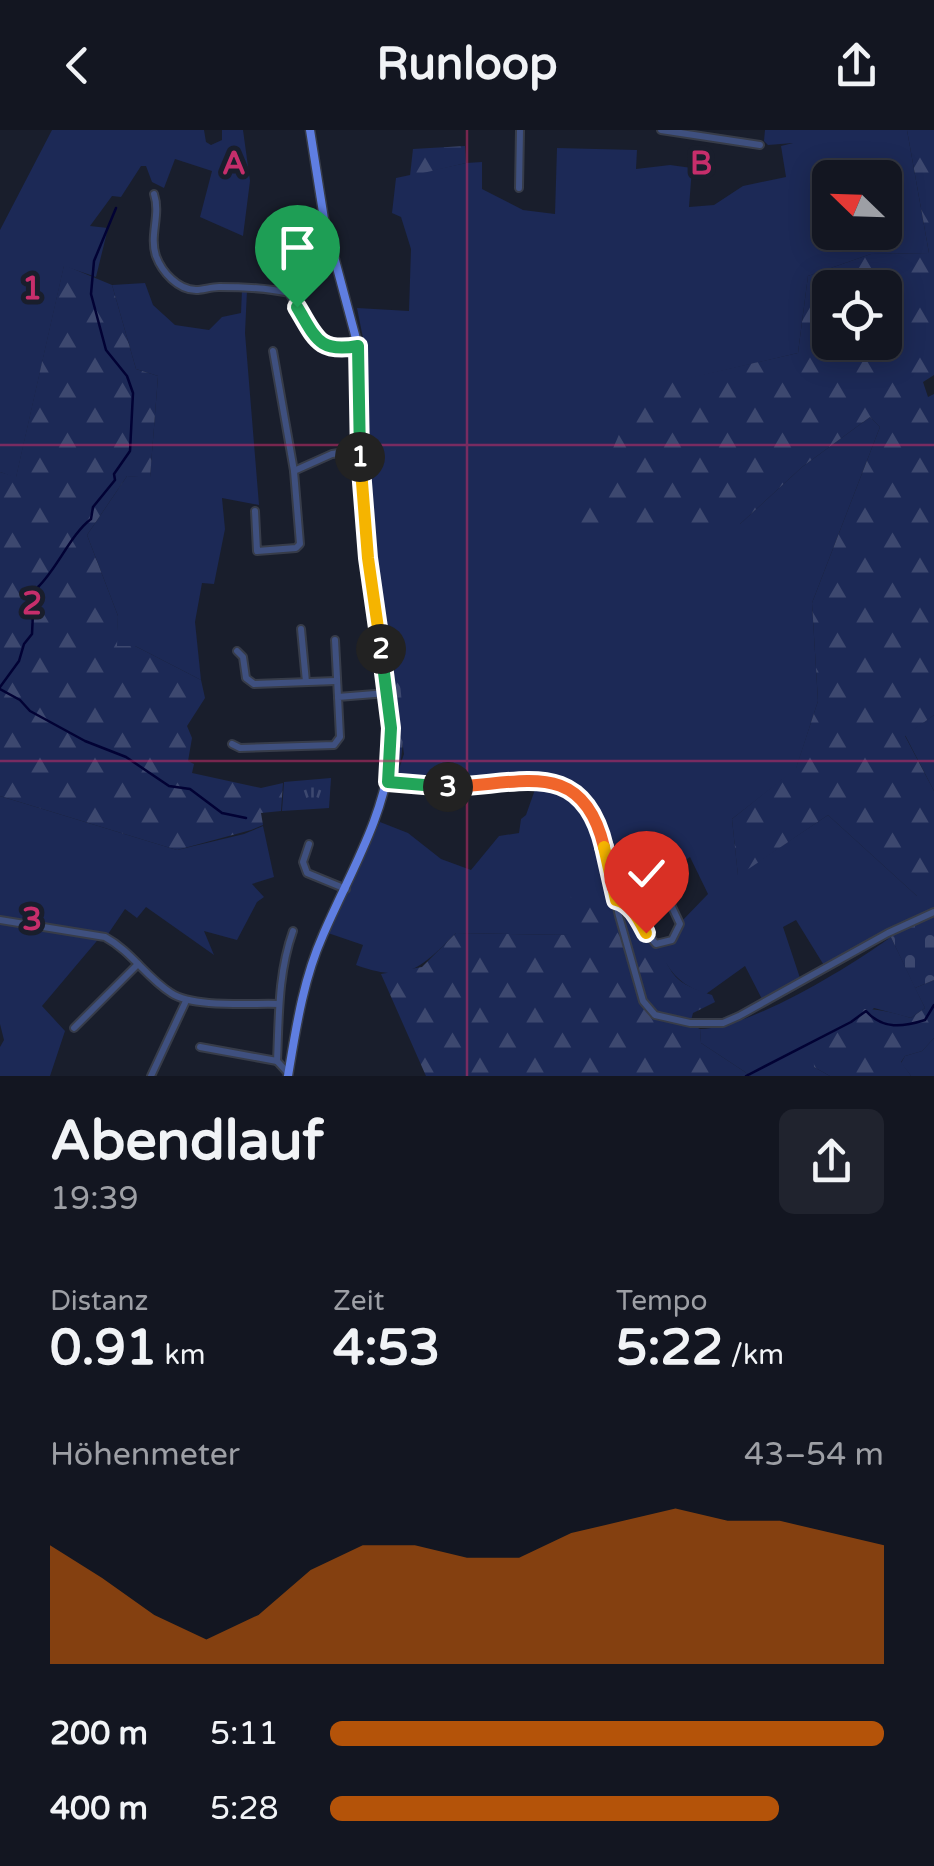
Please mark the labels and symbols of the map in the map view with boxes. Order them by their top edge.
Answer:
text: A [222,145,246,183]
text: B [690,145,712,183]
north arrow [812,160,902,250]
pin [255,205,340,308]
text: 1 [22,270,42,308]
pin: 1 [335,432,385,482]
text: 2 [22,585,42,623]
pin: 2 [356,624,406,674]
pin: 3 [423,762,473,812]
pin [604,831,689,934]
text: 3 [22,901,42,939]

